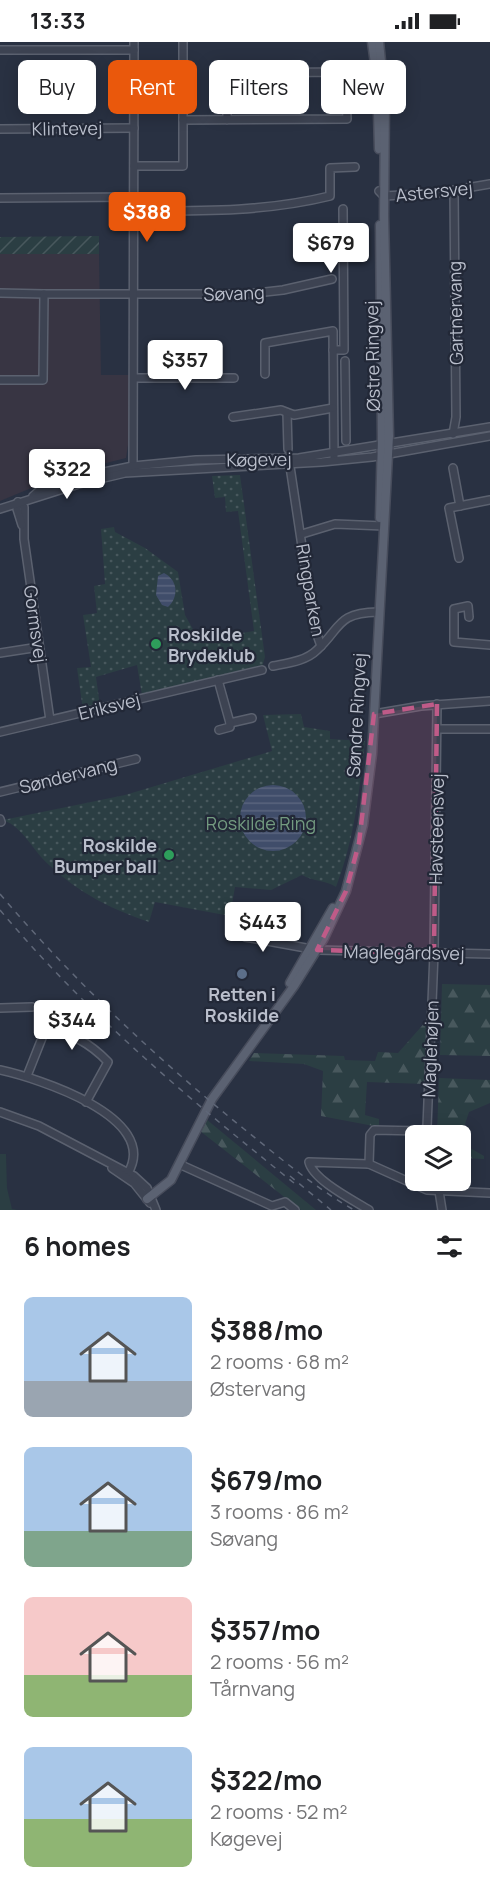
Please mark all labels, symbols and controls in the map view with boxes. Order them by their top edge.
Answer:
text: 13:33 [30,6,86,36]
chip: Buy [18,60,96,114]
chip: Rent [108,60,197,114]
chip: Filters [209,60,309,114]
chip: New [321,60,406,114]
street label: Klintevej [31,115,103,141]
street label: Astersvej [394,175,474,207]
pin: $388 [111,192,183,243]
text: $388 [123,198,171,225]
pin: $679 [295,223,367,274]
text: $679 [307,229,355,256]
street label: Gartnervang [442,261,468,365]
street label: Søvang [203,280,265,306]
street label: Østre Ringvej [359,300,385,412]
pin: $357 [149,340,221,391]
text: $357 [162,346,208,373]
street label: Køgevej [226,446,292,472]
pin: $322 [31,449,103,500]
text: $322 [43,455,91,482]
street label: Ringparken [291,542,331,638]
street label: Gormsvej [19,584,53,664]
place label: Roskilde Brydeklub [168,622,255,667]
marker: Roskilde Brydeklub [149,637,163,651]
street label: Søndre Ringvej [341,652,371,778]
street label: Eriksvej [76,687,142,725]
street label: Søndervang [17,751,119,799]
street label: Havsteensvej [423,773,449,885]
park label: Roskilde Ring [206,811,316,835]
place label: Roskilde Bumper ball [54,833,157,878]
marker: Roskilde Bumper ball [162,848,176,862]
pin: $443 [227,902,299,953]
text: $443 [239,908,287,935]
street label: Maglegårdsvej [343,939,465,965]
marker: Retten i Roskilde [235,967,249,981]
place label: Retten i Roskilde [205,982,279,1027]
pin: $344 [36,1000,108,1051]
street label: Maglehøjen [416,1000,444,1098]
text: $344 [48,1006,96,1033]
map controls [405,1125,471,1191]
button: layers [405,1125,471,1191]
text: 6 homes [24,1228,131,1264]
icon: filters [433,1230,466,1263]
text: $388/mo [210,1312,323,1348]
icon: home [72,1321,144,1393]
text: 2 rooms · 68 m² [210,1348,349,1375]
text: Østervang [210,1375,306,1402]
text: $679/mo [210,1462,322,1498]
icon: home [72,1471,144,1543]
text: 3 rooms · 86 m² [210,1498,349,1525]
text: Søvang [210,1525,278,1552]
text: $357/mo [210,1612,320,1648]
icon: home [72,1621,144,1693]
text: 2 rooms · 56 m² [210,1648,349,1675]
text: Tårnvang [210,1675,295,1702]
text: $322/mo [210,1762,322,1798]
icon: home [72,1771,144,1843]
text: 2 rooms · 52 m² [210,1798,347,1825]
text: Køgevej [210,1825,283,1852]

